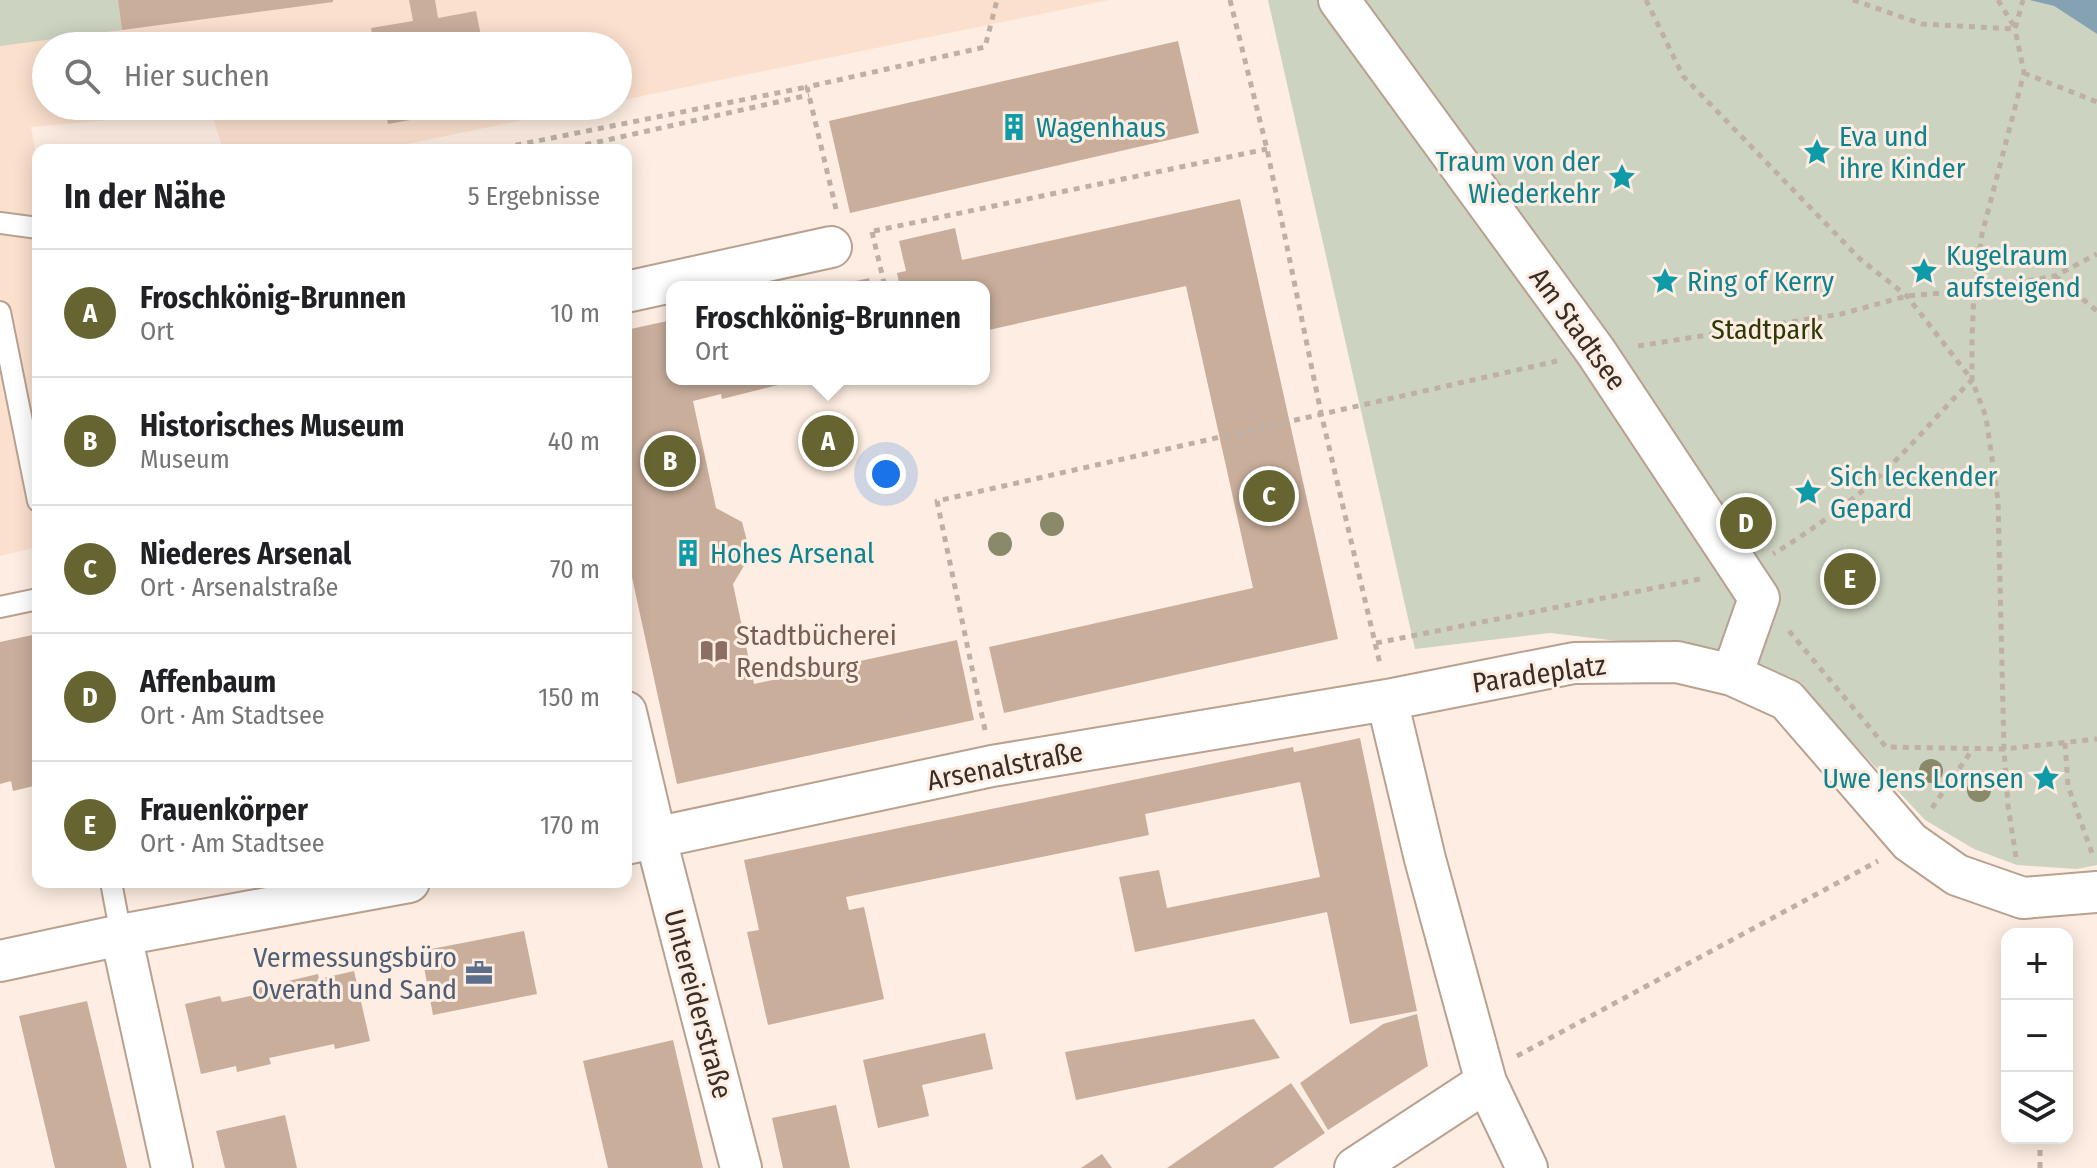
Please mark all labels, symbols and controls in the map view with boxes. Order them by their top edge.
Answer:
search box [32,32,632,120]
icon: search [60,54,104,98]
text: Hier suchen [124,58,270,94]
place label: Wagenhaus [1036,111,1166,144]
building icon: Wagenhaus [999,112,1029,142]
place label: Eva und ihre Kinder [1839,120,1966,185]
place icon: Eva und ihre Kinder [1802,137,1832,167]
place label: Traum von der Wiederkehr [1435,145,1600,210]
place icon: Traum von der Wiederkehr [1607,162,1637,192]
text: In der Nähe [64,176,226,217]
text: 5 Ergebnisse [468,181,600,212]
place label: Kugelraum aufsteigend [1946,239,2081,304]
place icon: Kugelraum aufsteigend [1909,256,1939,286]
street label: Am Stadtsee [1523,261,1633,397]
place label: Ring of Kerry [1687,265,1834,298]
place icon: Ring of Kerry [1650,266,1680,296]
text: Froschkönig-Brunnen [140,280,406,316]
popup [666,281,990,385]
text: A [83,298,97,329]
text: 10 m [550,298,600,329]
text: Froschkönig-Brunnen [695,300,961,336]
park label: Stadtpark [1711,313,1824,346]
text: Ort [140,316,174,347]
text: Ort [695,336,729,367]
text: Historisches Museum [140,408,404,444]
pin: A [802,411,854,471]
text: B [83,426,97,457]
text: 40 m [548,426,600,457]
pin: B [644,431,696,491]
text: Museum [140,444,230,475]
your location [866,454,906,494]
place label: Sich leckender Gepard [1830,460,1998,525]
pin: C [1243,466,1295,526]
place icon: Sich leckender Gepard [1793,477,1823,507]
pin: D [1720,493,1772,553]
text: Niederes Arsenal [140,536,351,572]
place label: Hohes Arsenal [710,537,874,570]
building icon: Hohes Arsenal [673,538,703,568]
pin: E [1824,549,1876,609]
text: C [83,554,97,585]
text: 70 m [550,554,600,585]
text: Ort · Arsenalstraße [140,572,338,603]
place label: Stadtbücherei Rendsburg [736,619,897,684]
library icon: Stadtbücherei Rendsburg [699,636,729,666]
street label: Paradeplatz [1470,648,1608,700]
text: Affenbaum [140,664,276,700]
text: D [82,682,98,713]
text: 150 m [538,682,600,713]
text: Ort · Am Stadtsee [140,700,325,731]
street label: Arsenalstraße [924,735,1086,797]
place label: Uwe Jens Lornsen [1822,762,2024,795]
place icon: Uwe Jens Lornsen [2031,763,2061,793]
text: Frauenkörper [140,792,308,828]
text: E [84,810,96,841]
text: 170 m [540,810,600,841]
text: Ort · Am Stadtsee [140,828,325,859]
street label: Untereiderstraße [657,906,739,1102]
map controls [2001,928,2073,1144]
button: + [2001,928,2073,1000]
place label: Vermessungsbüro Overath und Sand [252,941,457,1006]
office icon: Vermessungsbüro Overath und Sand [464,958,494,988]
button: − [2001,1000,2073,1072]
button: layers [2001,1072,2073,1144]

